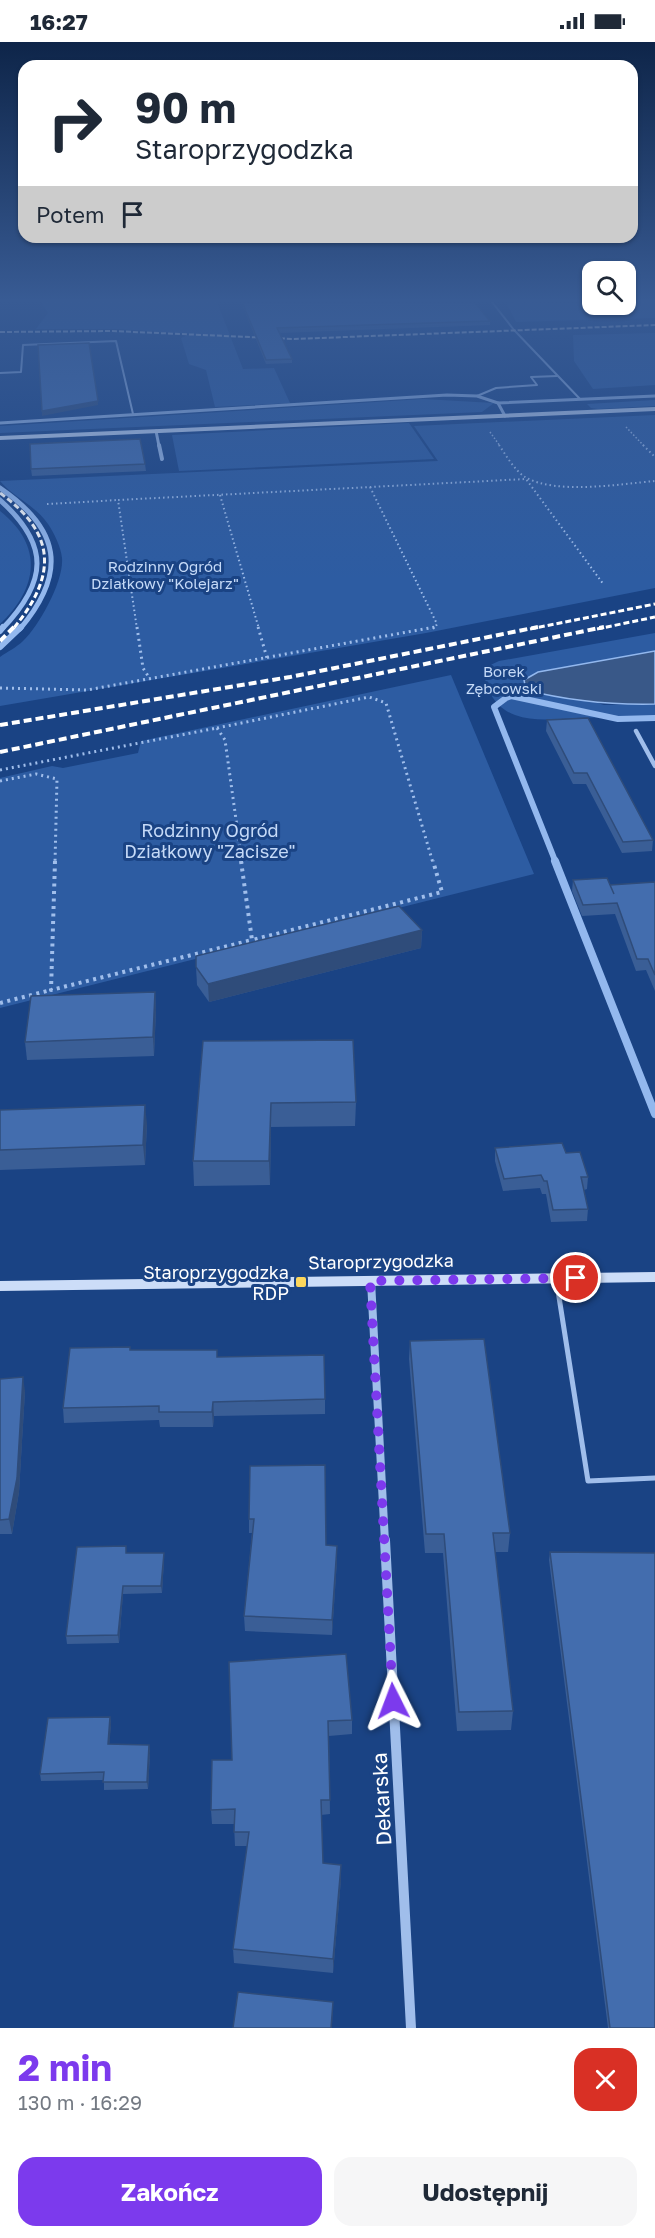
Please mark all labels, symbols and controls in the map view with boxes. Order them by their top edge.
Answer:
text: 16:27 [30,8,88,35]
text: 90 m [135,82,236,132]
icon: right [36,84,114,162]
text: Staroprzygodzka [135,133,354,165]
icon: arrive [116,198,149,231]
text: Potem [36,201,104,228]
map controls [582,261,636,315]
button: search [582,261,636,315]
park label: Rodzinny Ogród Działkowy "Kolejarz" [91,557,239,592]
park label: Borek Zębcowski [466,662,542,697]
park label: Rodzinny Ogród Działkowy "Zacisze" [124,819,296,862]
street label: Staroprzygodzka [308,1249,454,1273]
pin [550,1252,601,1303]
place label: Staroprzygodzka RDP [143,1261,289,1304]
icon: arrive [559,1261,592,1294]
marker: Staroprzygodzka RDP [294,1275,308,1289]
position arrow [361,1669,425,1733]
street label: Dekarska [366,1752,396,1846]
text: 2 min [18,2046,112,2089]
button: close [574,2048,637,2111]
text: 130 m · 16:29 [18,2090,142,2114]
button: Zakończ [18,2157,322,2226]
button: Udostępnij [334,2157,637,2226]

